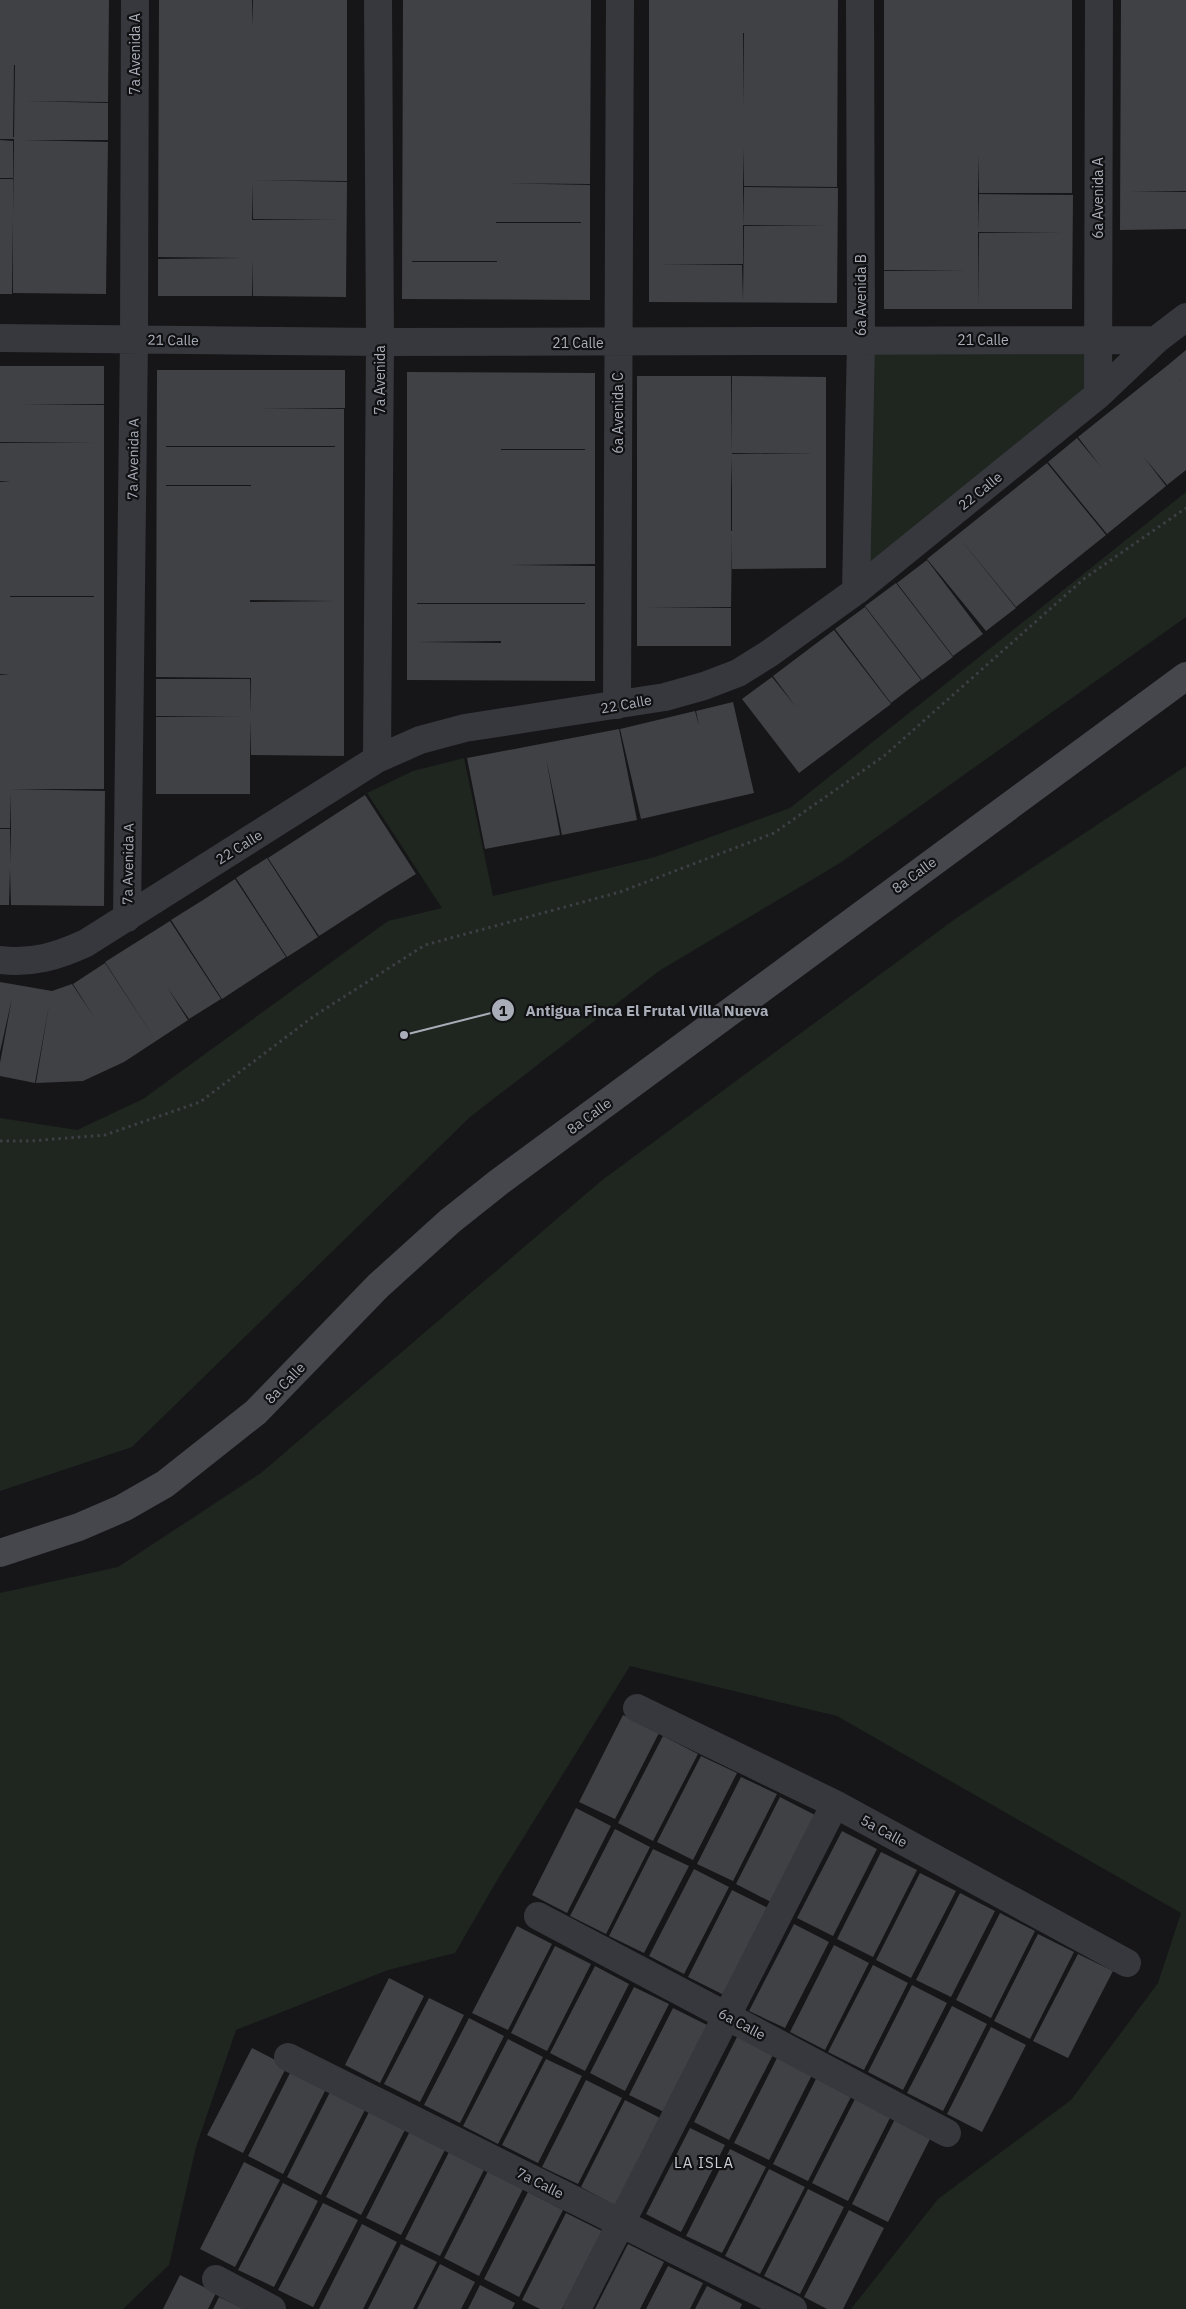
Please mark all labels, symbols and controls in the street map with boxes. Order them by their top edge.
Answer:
street label: 7a Avenida A [126,13,144,95]
street label: 6a Avenida A [1089,157,1107,239]
street label: 6a Avenida B [852,254,870,336]
street label: 21 Calle [147,331,199,349]
street label: 21 Calle [957,331,1009,349]
street label: 21 Calle [552,334,604,352]
street label: 7a Avenida [371,345,389,415]
street label: 6a Avenida C [609,372,627,454]
street label: 7a Avenida A [123,418,143,500]
street label: 22 Calle [954,468,1006,514]
street label: 22 Calle [599,691,653,717]
street label: 7a Avenida A [118,823,138,905]
street label: 22 Calle [212,826,266,868]
street label: 8a Calle [888,853,940,897]
callout: Antigua Finca El Frutal Villa Nueva [491,995,778,1025]
text: 1 [498,1001,508,1020]
text: Antigua Finca El Frutal Villa Nueva [526,1001,769,1020]
street label: 8a Calle [563,1094,615,1138]
street label: 8a Calle [261,1358,309,1407]
street label: 5a Calle [858,1811,911,1851]
street label: 6a Calle [715,2004,769,2044]
district label: LA ISLA [674,2153,734,2172]
street label: 7a Calle [513,2163,567,2203]

